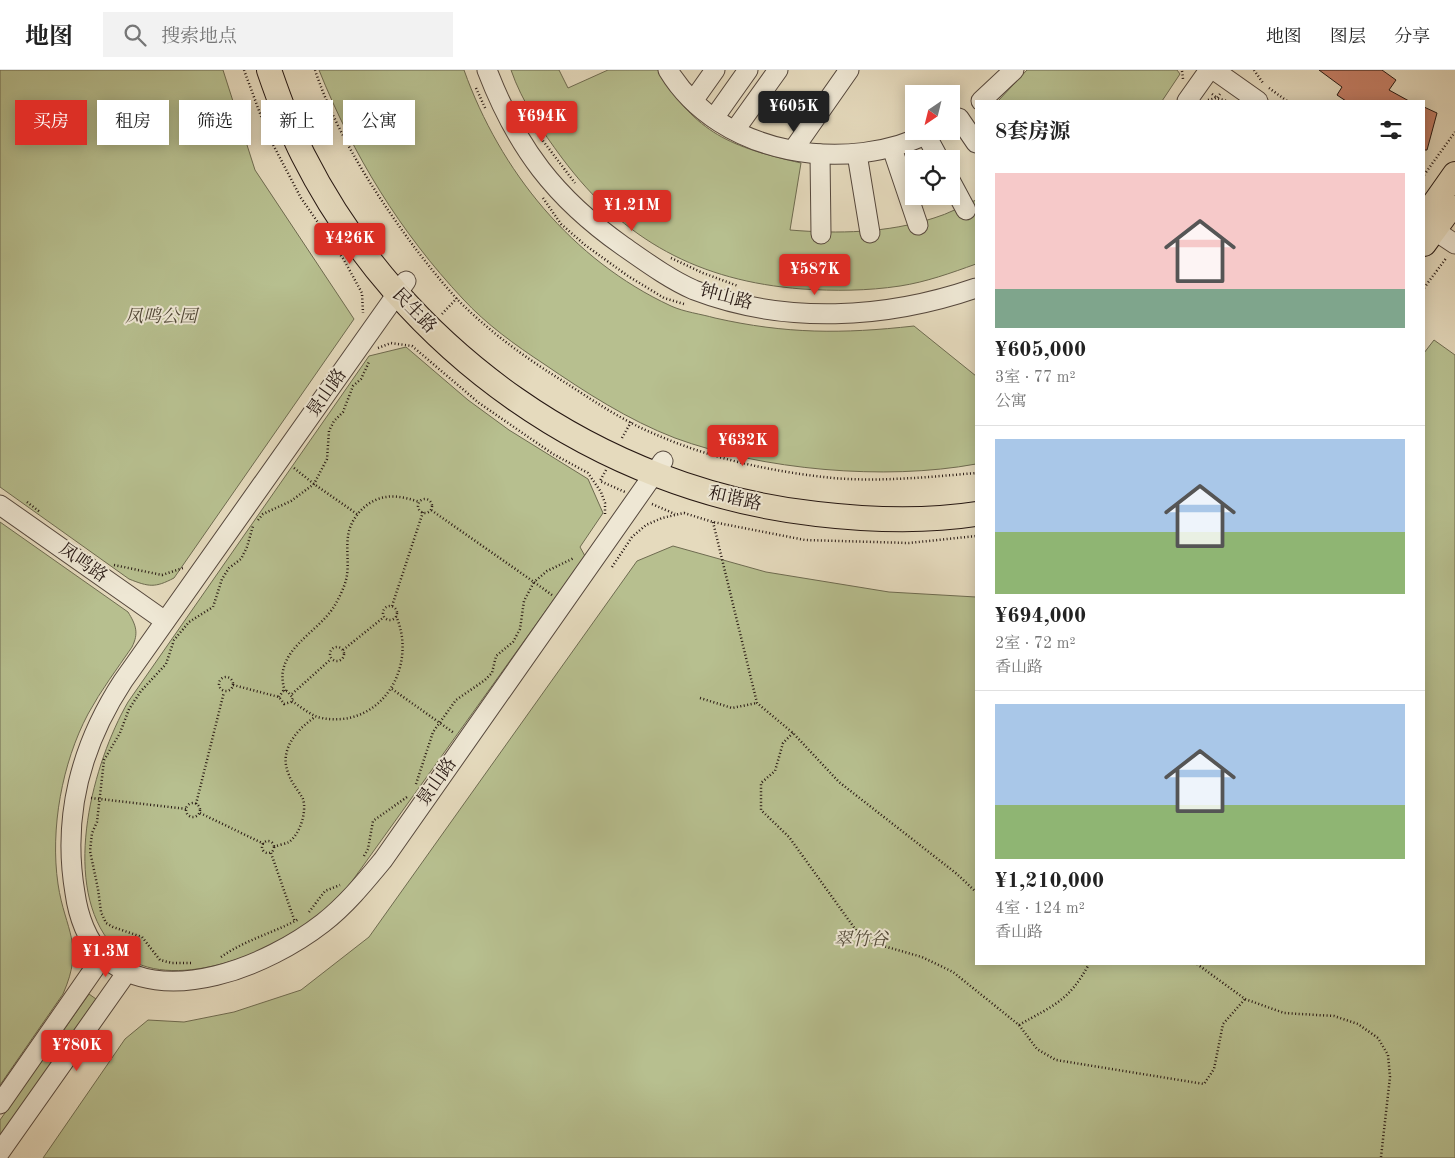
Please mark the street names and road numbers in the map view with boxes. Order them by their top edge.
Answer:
street label: 钟山路 [698,279,755,313]
street label: 民生路 [389,284,441,337]
street label: 景山路 [303,365,350,420]
street label: 和谐路 [707,482,764,514]
street label: 凤鸣路 [56,539,111,586]
street label: 景山路 [413,754,460,809]

